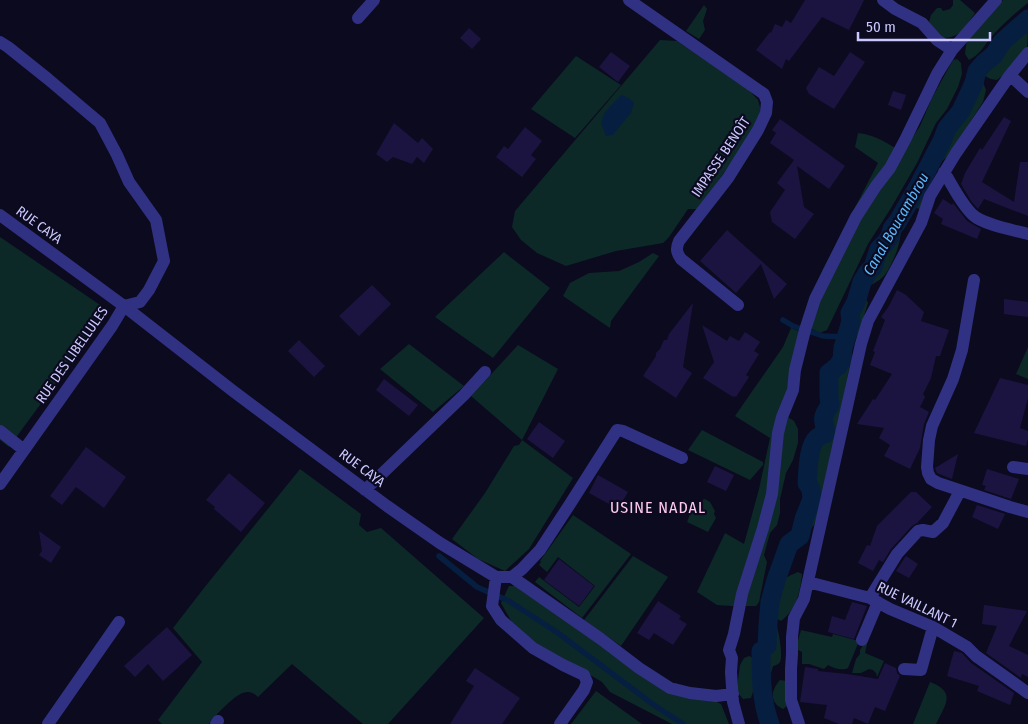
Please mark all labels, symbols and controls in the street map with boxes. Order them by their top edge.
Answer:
scale bar [858,10,990,42]
text: 50 m [866,18,896,36]
street label: IMPASSE BENOÎT [687,113,754,200]
water label: Canal Boucambrou [859,169,933,279]
street label: RUE CAYA [13,203,66,248]
street label: RUE DES LIBELLULES [32,303,112,407]
street label: RUE CAYA [336,445,389,491]
district label: USINE NADAL [610,498,706,517]
street label: RUE VAILLANT 1 [874,578,960,632]

